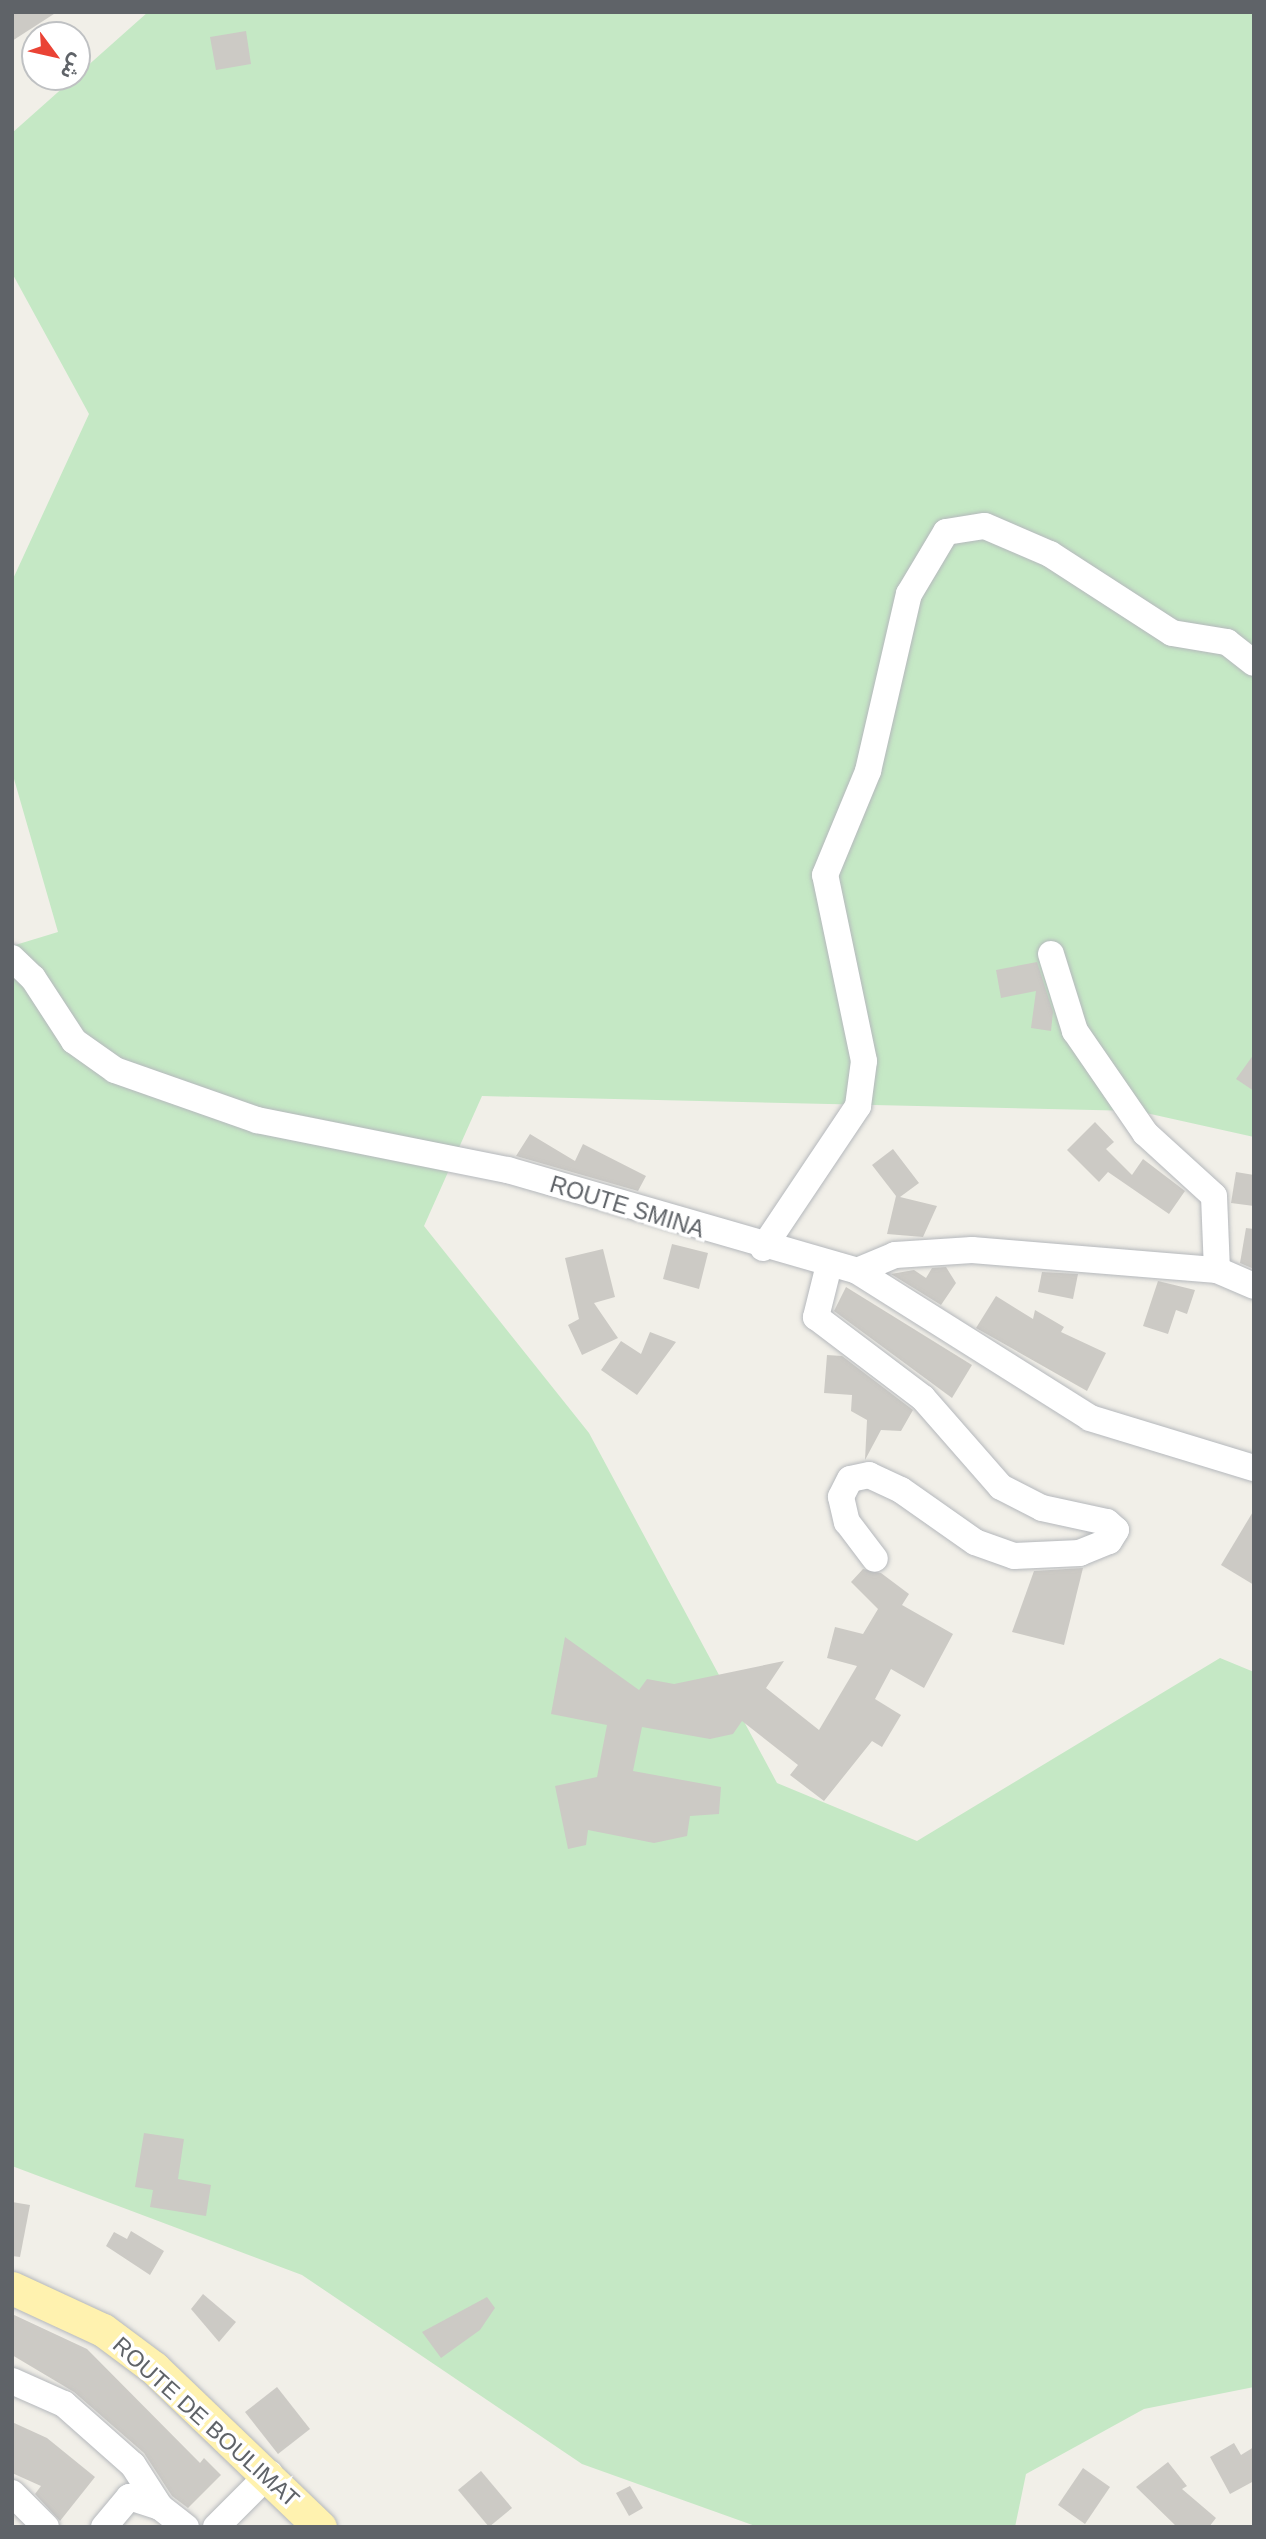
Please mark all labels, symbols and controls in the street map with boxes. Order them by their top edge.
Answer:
north arrow [21,21,91,91]
text: ش [56,50,88,83]
street label: ROUTE SMINA [547,1170,707,1244]
street label: ROUTE DE BOULIMAT [107,2331,305,2513]

